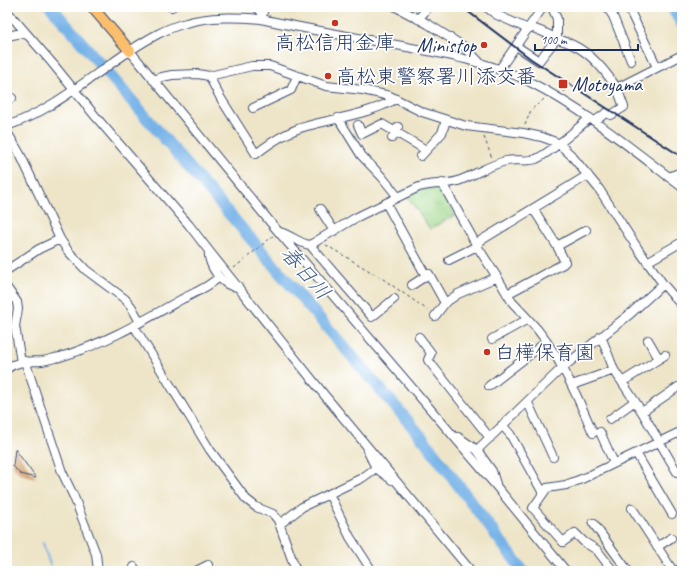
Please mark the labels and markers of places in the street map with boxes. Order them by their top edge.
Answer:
marker: 高松信用金庫 [330,18,340,28]
place label: 高松信用金庫 [275,30,395,55]
place label: Ministop [417,33,477,58]
marker: Ministop [479,40,489,50]
place label: 高松東警察署川添交番 [336,64,536,89]
marker: 高松東警察署川添交番 [323,71,333,81]
place label: Motoyama [572,72,643,97]
marker: Motoyama [557,78,569,90]
place label: 白樺保育園 [495,340,595,365]
marker: 白樺保育園 [482,347,492,357]

